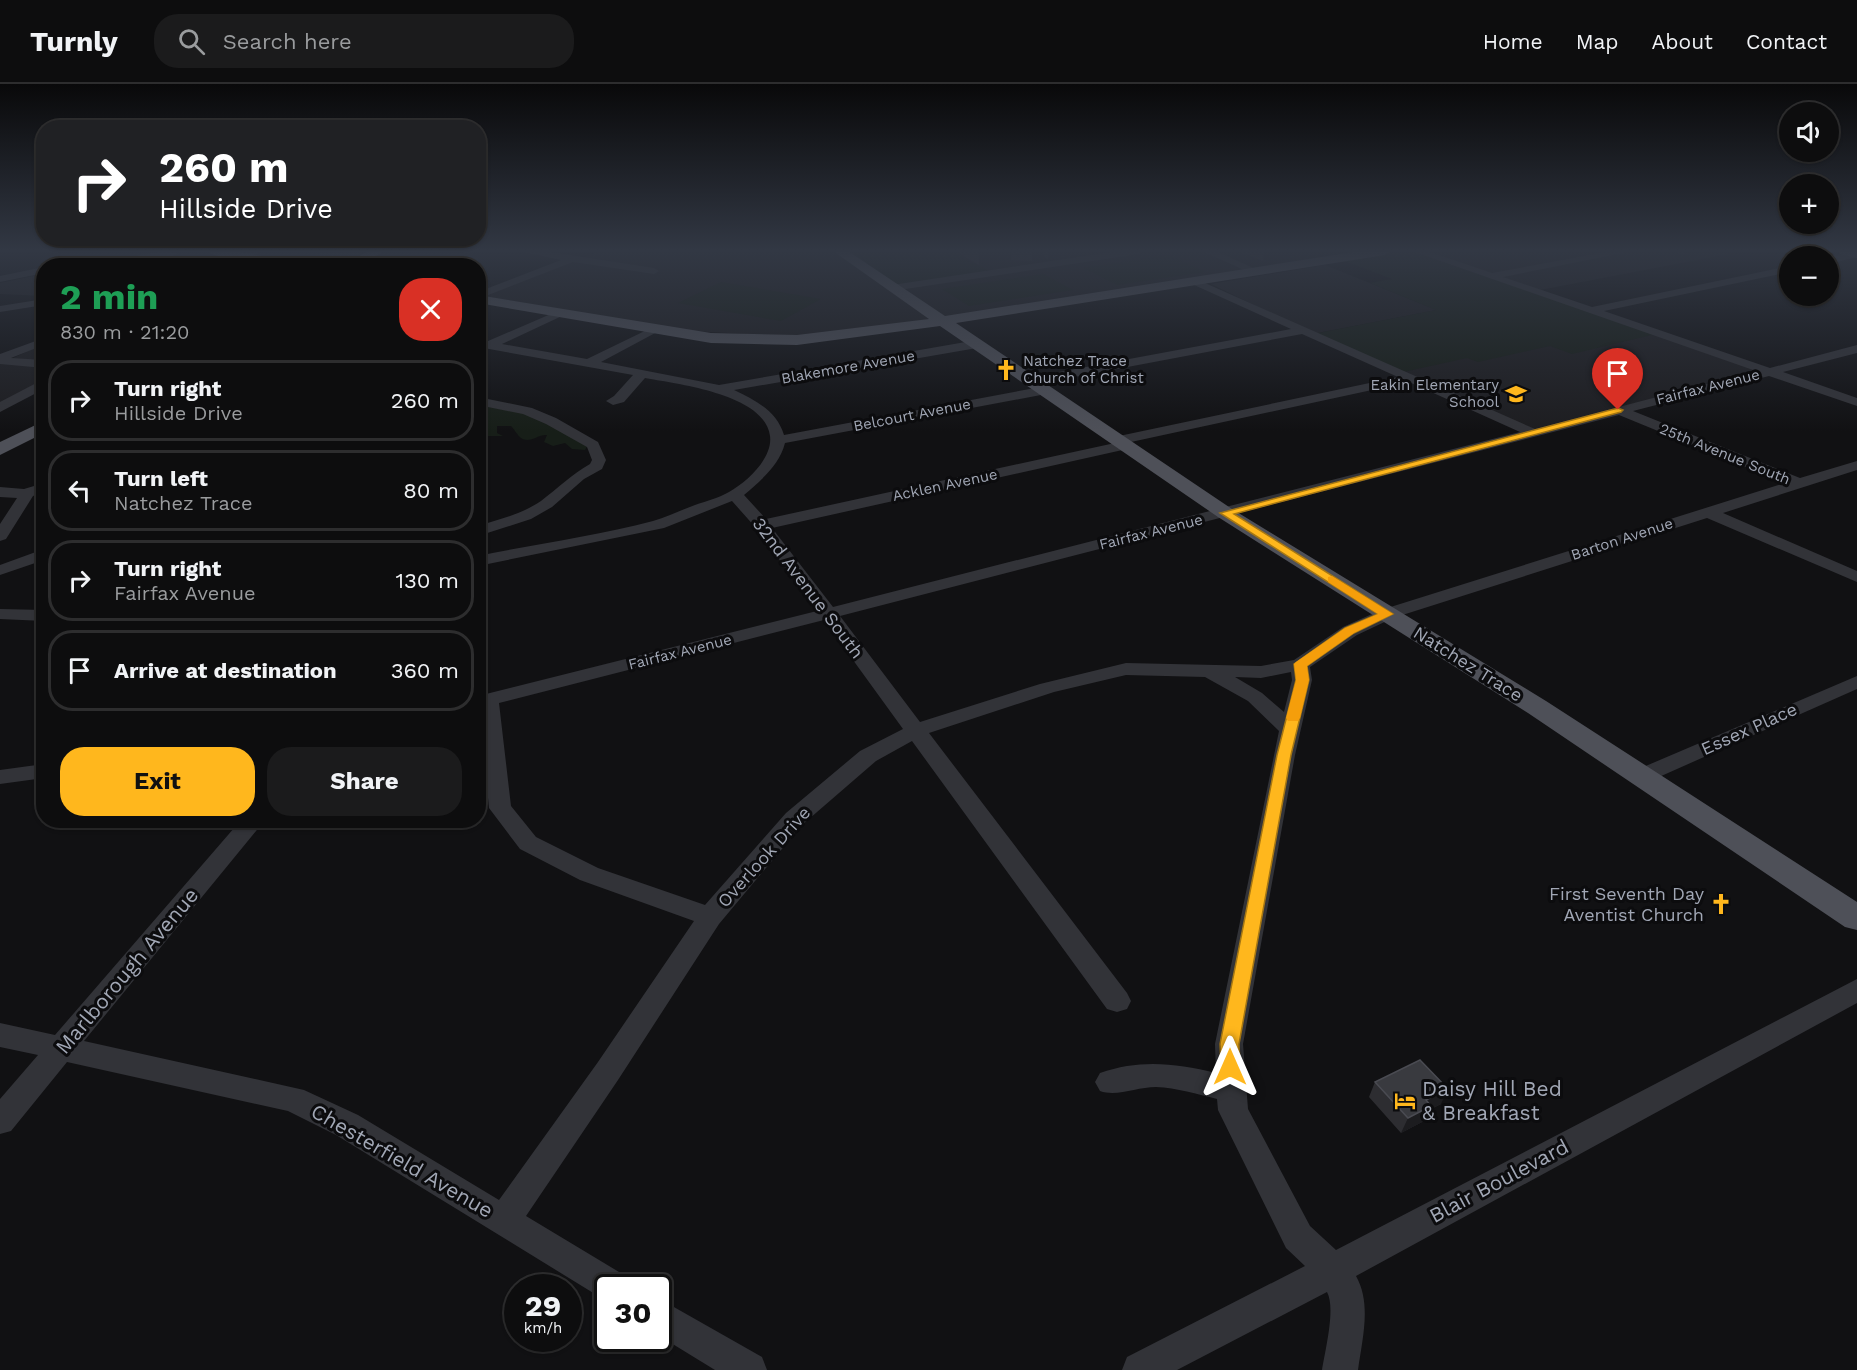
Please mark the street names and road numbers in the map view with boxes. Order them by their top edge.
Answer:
street label: Blakemore Avenue [780,346,916,388]
street label: Fairfax Avenue [1654,365,1762,409]
street label: Belcourt Avenue [852,395,972,435]
street label: 25th Avenue South [1657,420,1793,488]
street label: Acklen Avenue [891,465,999,505]
street label: Fairfax Avenue [1097,510,1205,554]
street label: 32nd Avenue South [749,513,868,662]
street label: Barton Avenue [1569,514,1675,564]
street label: Natchez Trace [1410,622,1527,706]
street label: Fairfax Avenue [626,630,734,674]
street label: Essex Place [1697,698,1800,759]
street label: Overlook Drive [713,802,814,911]
street label: Marlborough Avenue [50,883,203,1059]
street label: Chesterfield Avenue [307,1098,498,1223]
street label: Blair Boulevard [1425,1133,1573,1228]

